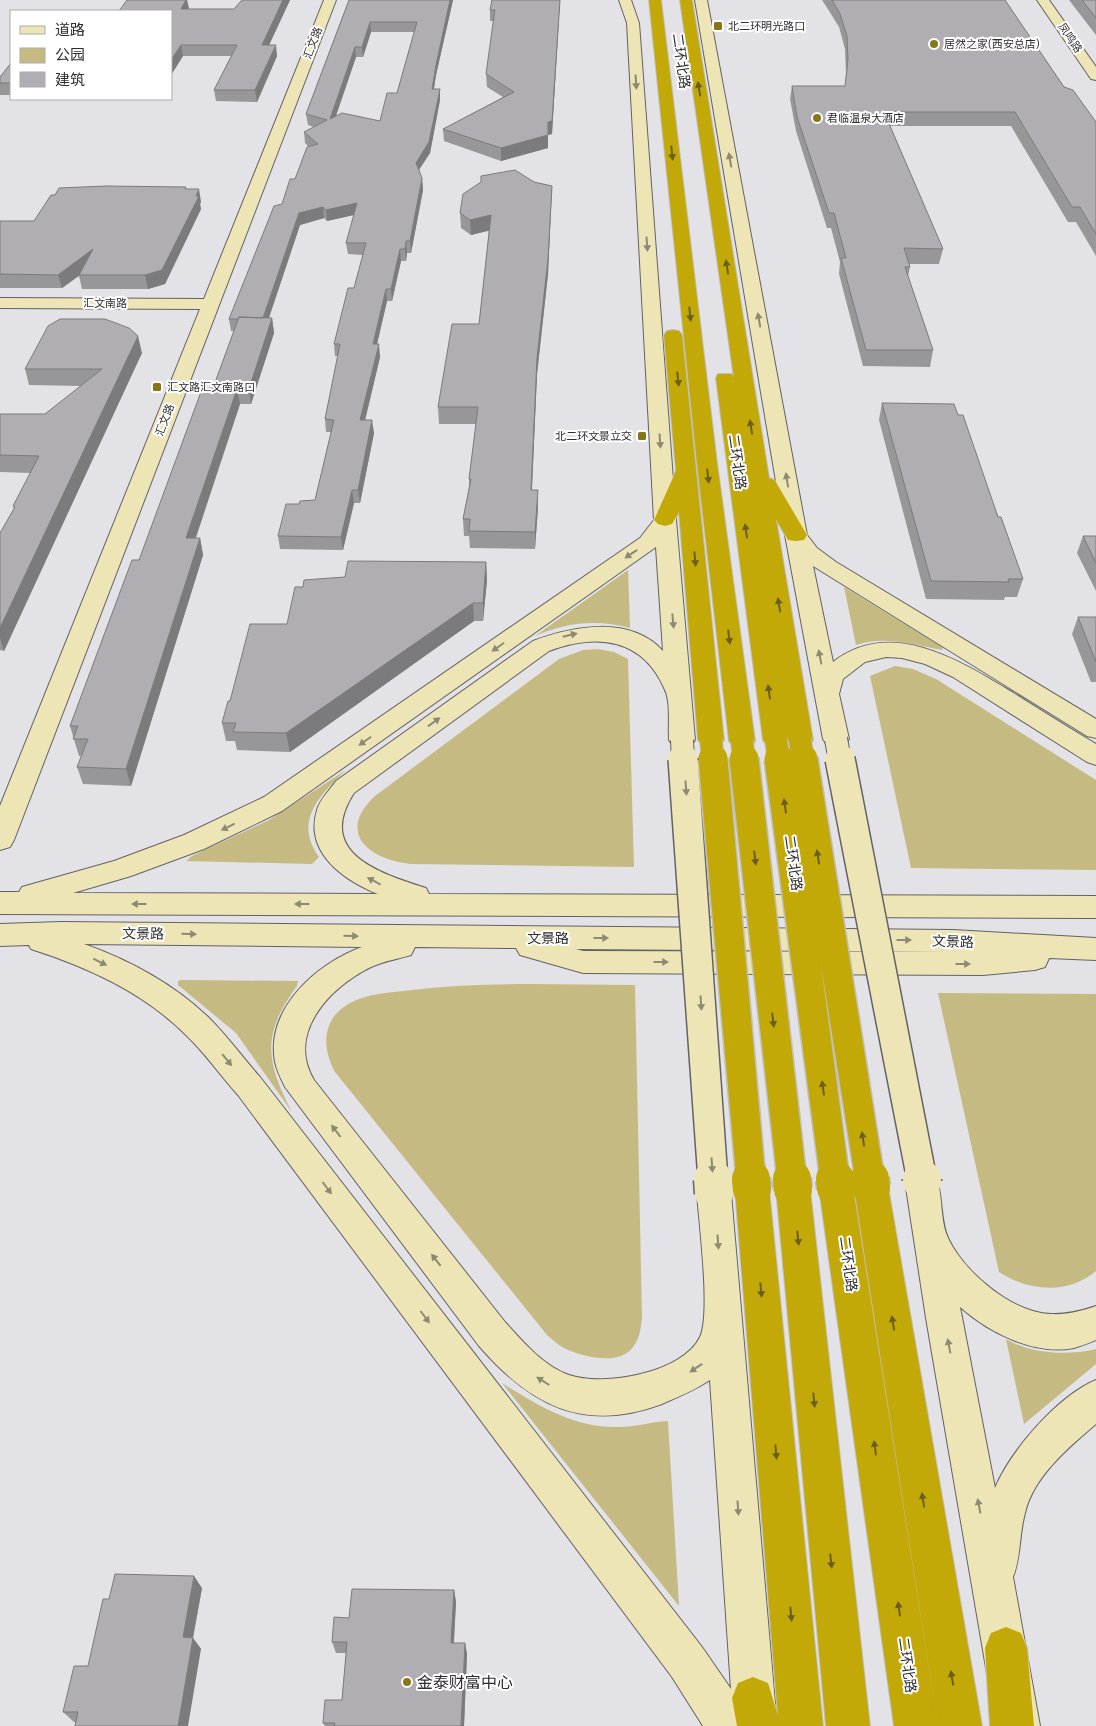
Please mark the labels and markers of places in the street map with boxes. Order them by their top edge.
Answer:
marker: 北二环明光路口 [712,20,724,32]
place label: 北二环明光路口 [728,20,805,33]
marker: 居然之家(西安总店) [928,38,940,50]
place label: 居然之家(西安总店) [944,38,1040,51]
marker: 君临温泉大酒店 [811,112,823,124]
place label: 君临温泉大酒店 [827,112,904,125]
marker: 汇文路汇文南路口 [151,381,163,393]
place label: 汇文路汇文南路口 [167,381,255,394]
place label: 北二环文景立交 [555,430,632,443]
marker: 北二环文景立交 [636,430,648,442]
place label: 金泰财富中心 [417,1673,513,1692]
marker: 金泰财富中心 [401,1676,413,1688]

